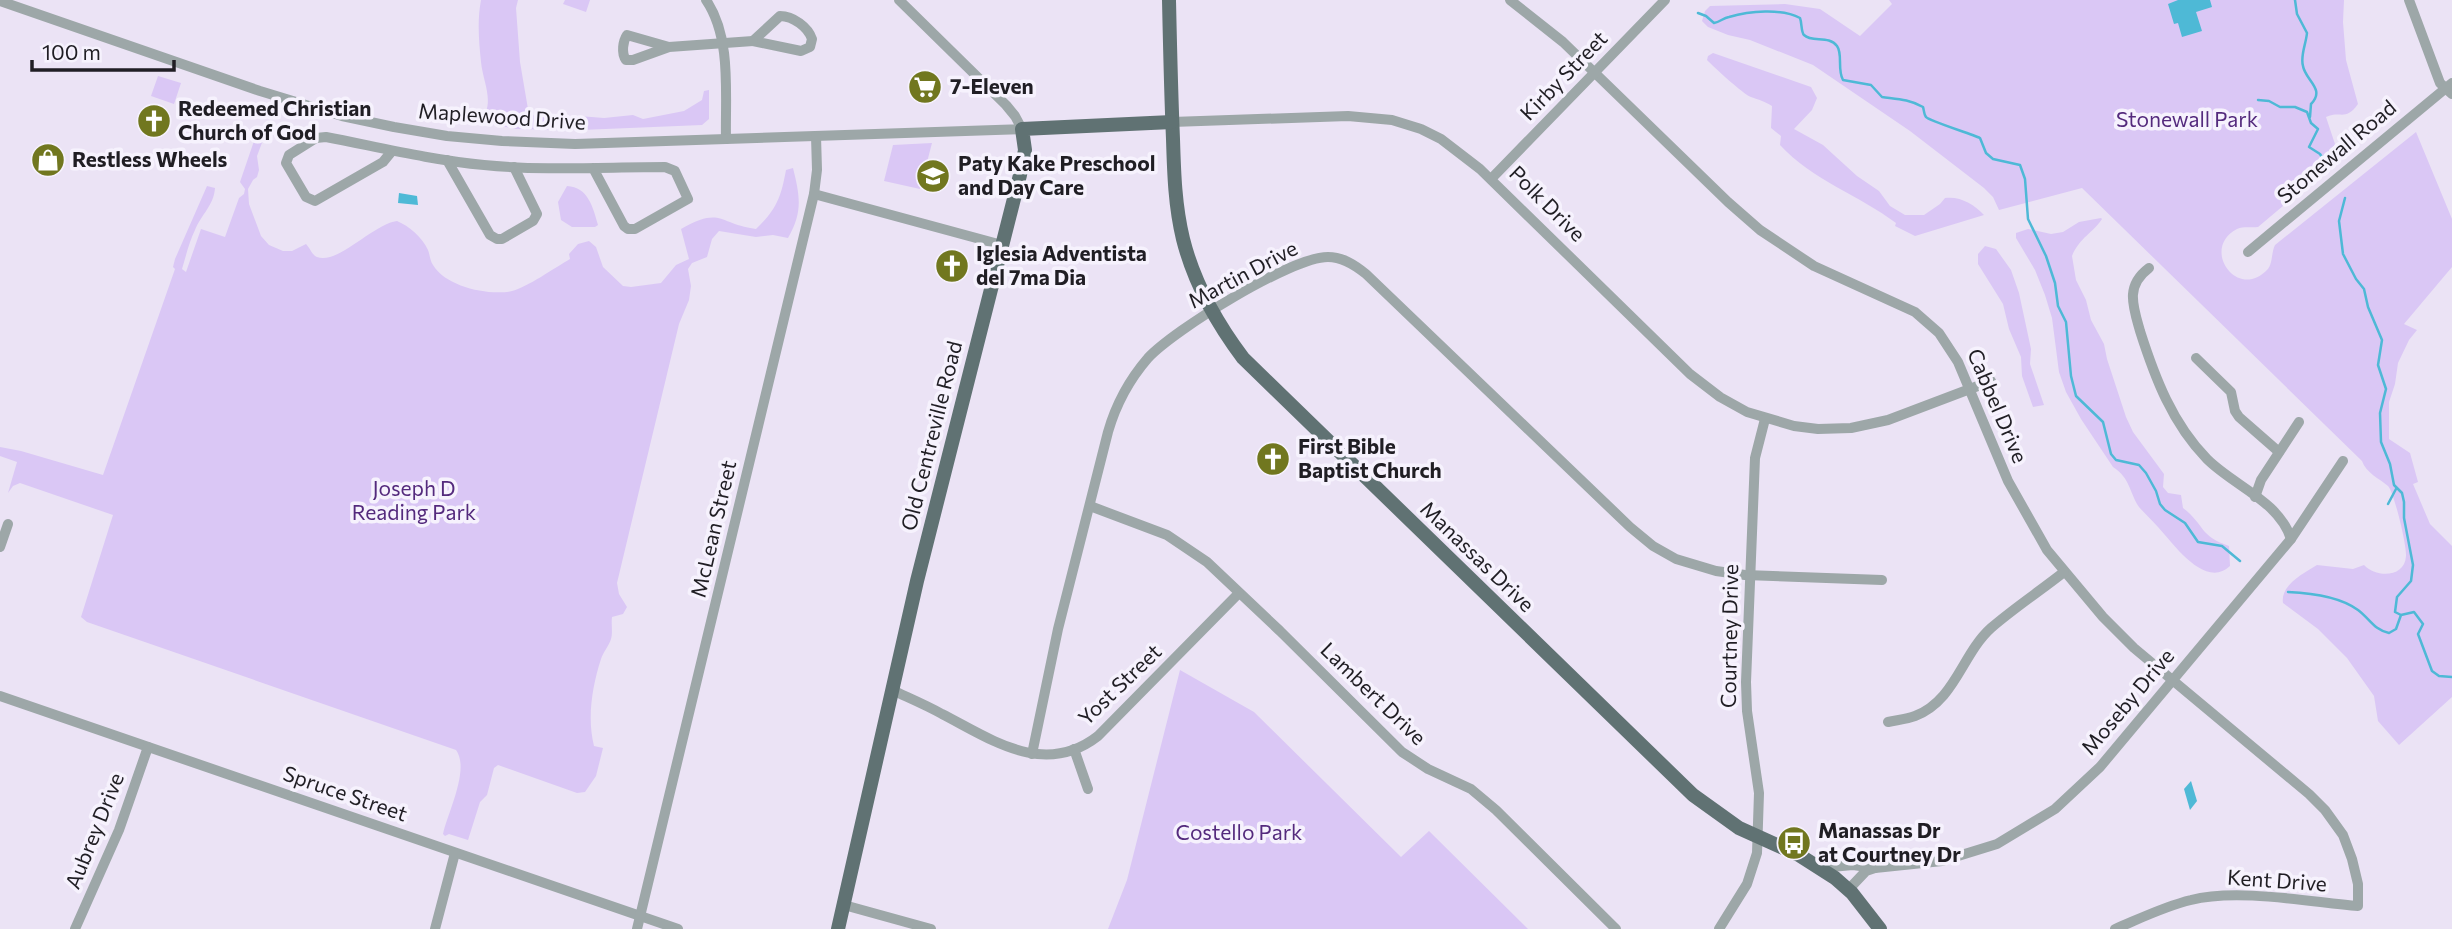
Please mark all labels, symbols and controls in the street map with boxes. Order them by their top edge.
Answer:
street label: Kirby Street [1514,25,1612,125]
scale bar [32,28,173,72]
text: 100 m [42,39,101,64]
supermarket icon: 7-Eleven [906,68,944,106]
place label: 7-Eleven [950,73,1034,98]
street label: Stonewall Road [2272,94,2400,208]
place label: Redeemed Christian Church of God [178,95,372,144]
street label: Maplewood Drive [418,97,587,134]
church icon: Redeemed Christian Church of God [135,102,173,140]
park label: Stonewall Park [2116,106,2258,131]
shop icon: Restless Wheels [29,141,67,179]
place label: Restless Wheels [72,146,228,171]
place label: Paty Kake Preschool and Day Care [958,150,1155,199]
school or university icon: Paty Kake Preschool and Day Care [914,157,952,195]
street label: Polk Drive [1505,160,1591,246]
street label: Martin Drive [1183,234,1301,313]
place label: Iglesia Adventista del 7ma Dia [976,240,1147,289]
church icon: Iglesia Adventista del 7ma Dia [933,247,971,285]
street label: Old Centreville Road [895,338,966,533]
street label: Cabbel Drive [1963,345,2034,466]
place label: First Bible Baptist Church [1298,433,1442,482]
church icon: First Bible Baptist Church [1254,440,1292,478]
street label: McLean Street [685,458,740,600]
park label: Joseph D Reading Park [352,475,476,524]
street label: Manassas Drive [1416,495,1540,616]
street label: Courtney Drive [1715,564,1742,708]
street label: Lambert Drive [1316,636,1432,749]
street label: Yost Street [1072,638,1166,730]
street label: Moseby Drive [2075,643,2178,759]
street label: Spruce Street [280,760,411,826]
street label: Aubrey Drive [59,769,128,892]
place label: Manassas Dr at Courtney Dr [1818,817,1961,866]
park label: Costello Park [1176,819,1302,844]
bus stop icon: Manassas Dr at Courtney Dr [1775,824,1813,862]
street label: Kent Drive [2226,864,2328,895]

